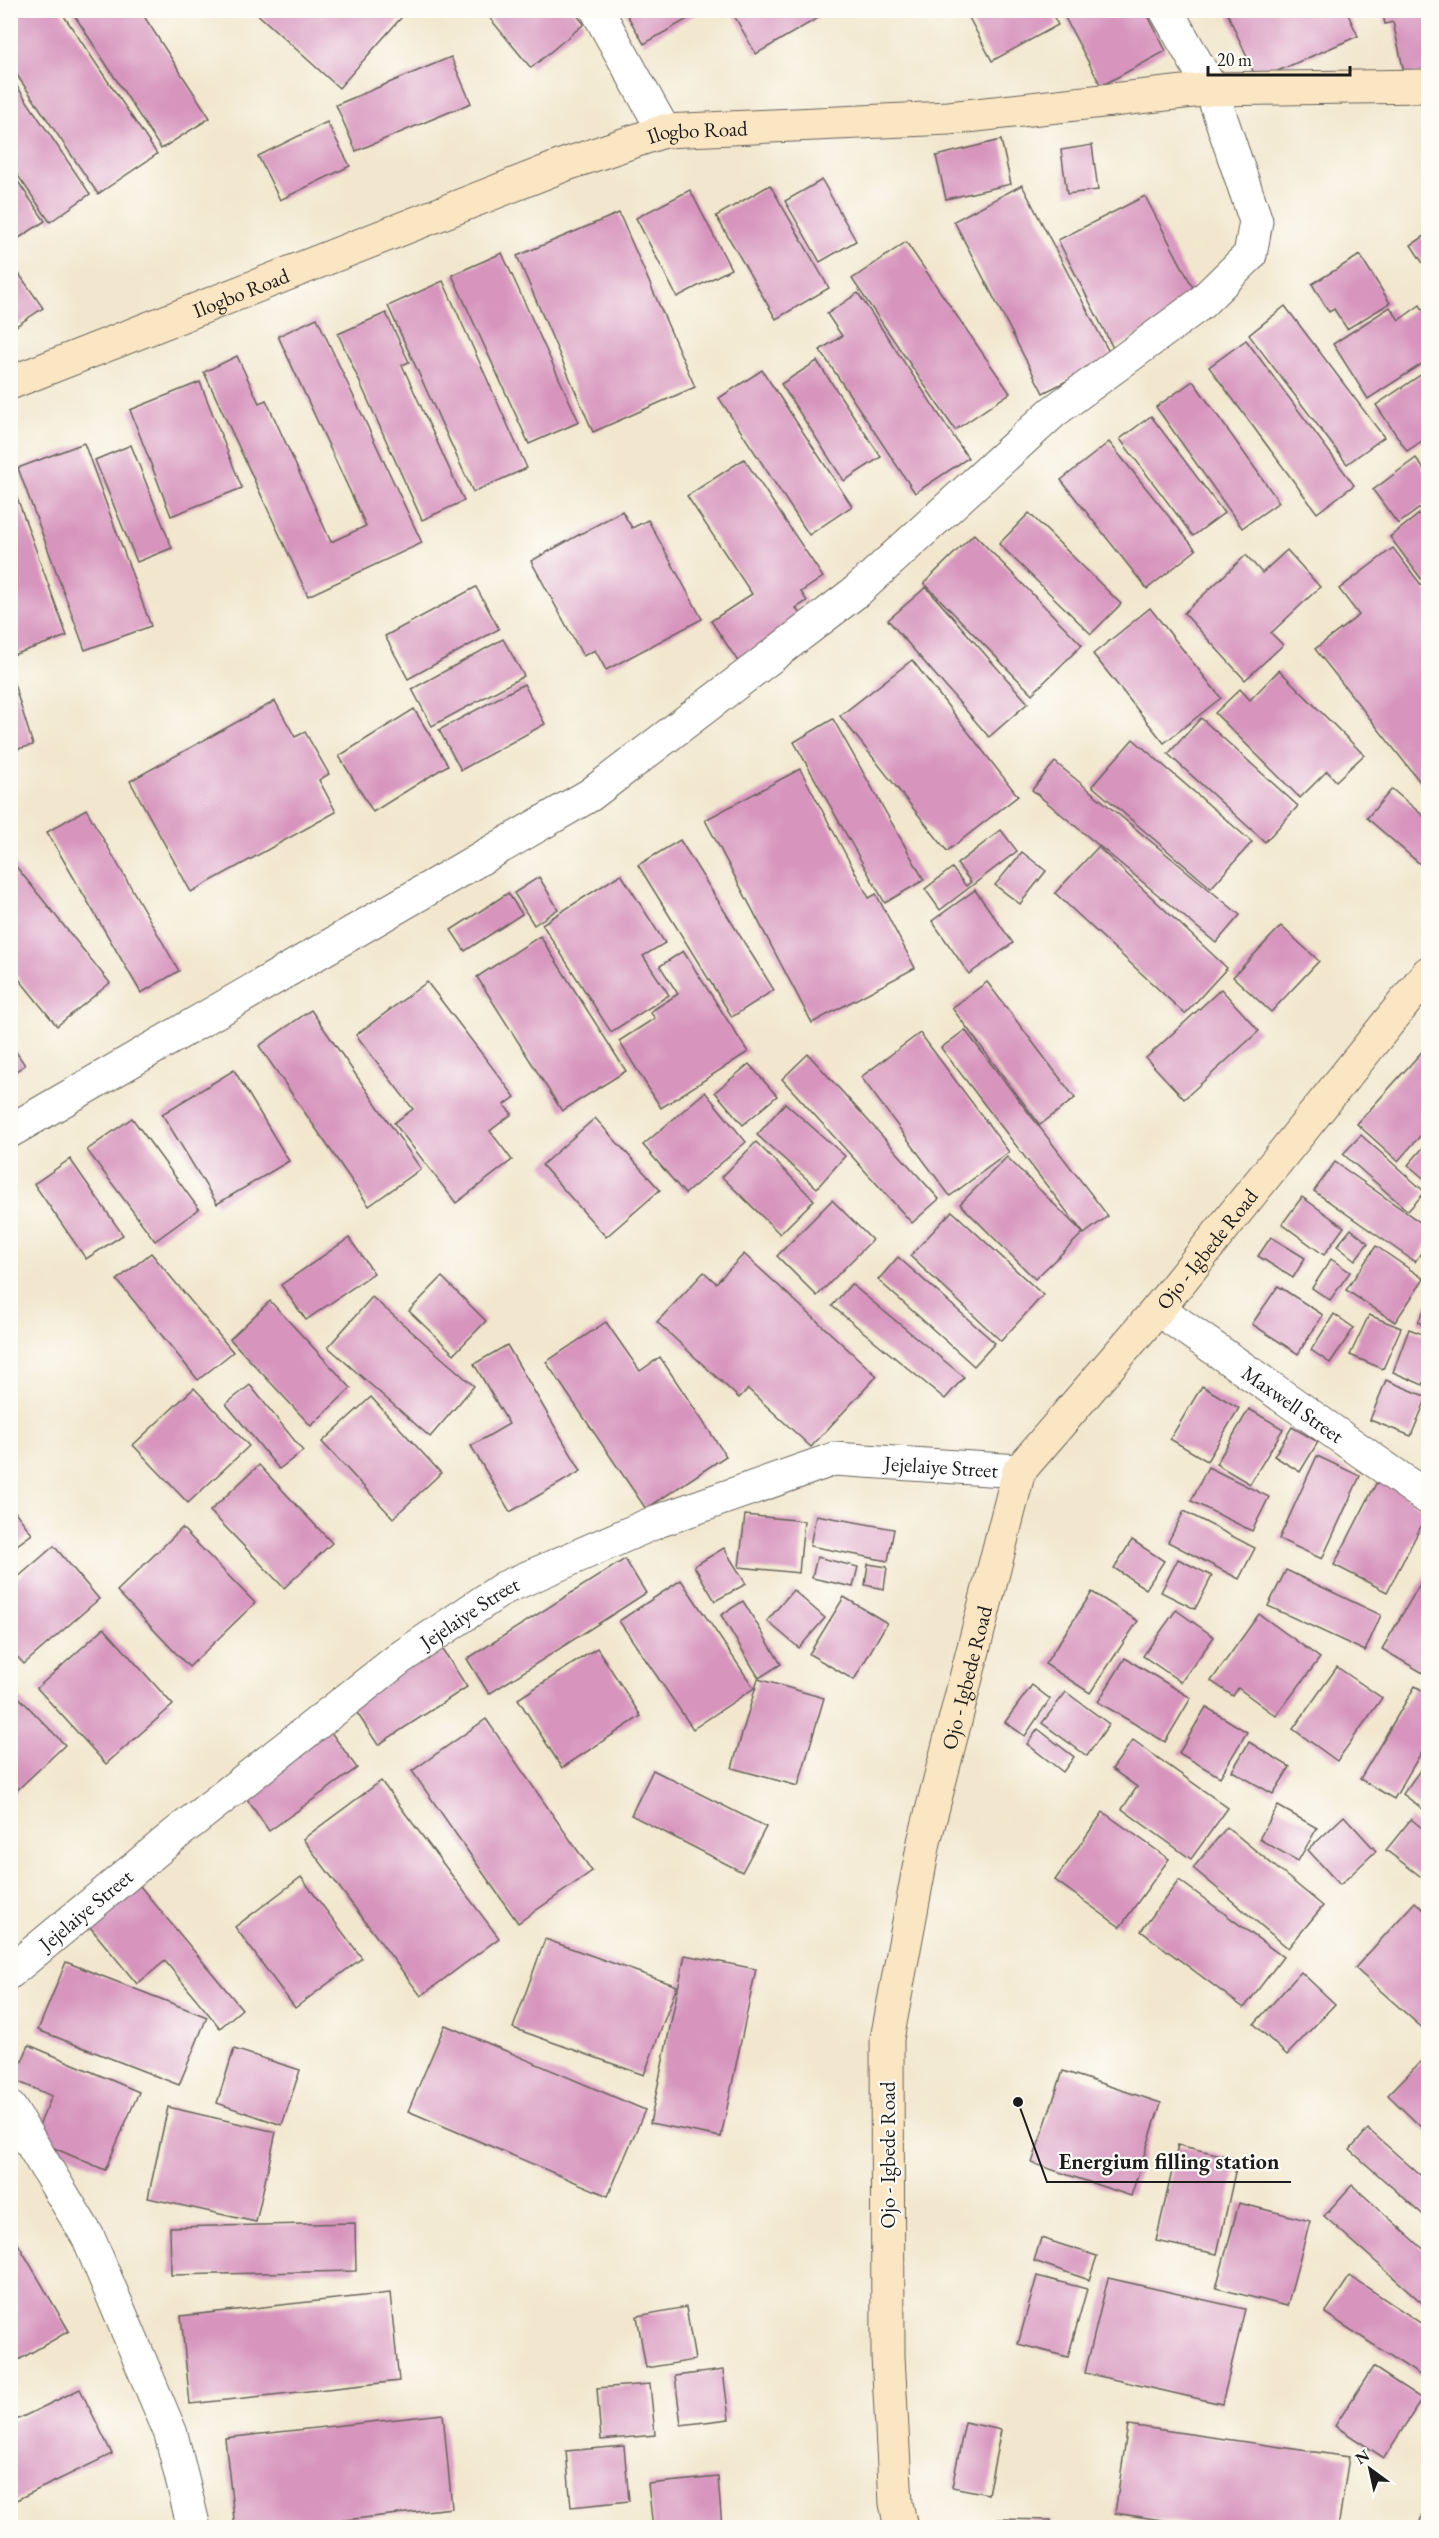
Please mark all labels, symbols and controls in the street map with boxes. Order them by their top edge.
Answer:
scale bar [1208,39,1350,77]
text: 20 m [1217,48,1252,71]
street label: Ilogbo Road [643,114,749,149]
street label: Ilogbo Road [189,261,293,323]
street label: Ojo - Igbede Road [1150,1182,1263,1315]
street label: Maxwell Street [1237,1359,1350,1449]
street label: Jejelaiye Street [881,1449,999,1483]
street label: Jejelaiye Street [413,1569,523,1656]
street label: Ojo - Igbede Road [935,1602,998,1752]
street label: Jejelaiye Street [31,1862,138,1958]
street label: Ojo - Igbede Road [874,2081,901,2229]
callout: Energium filling station [1047,2142,1291,2182]
text: Energium filling station [1059,2147,1280,2176]
north arrow [1340,2439,1400,2499]
text: N [1351,2444,1373,2469]

